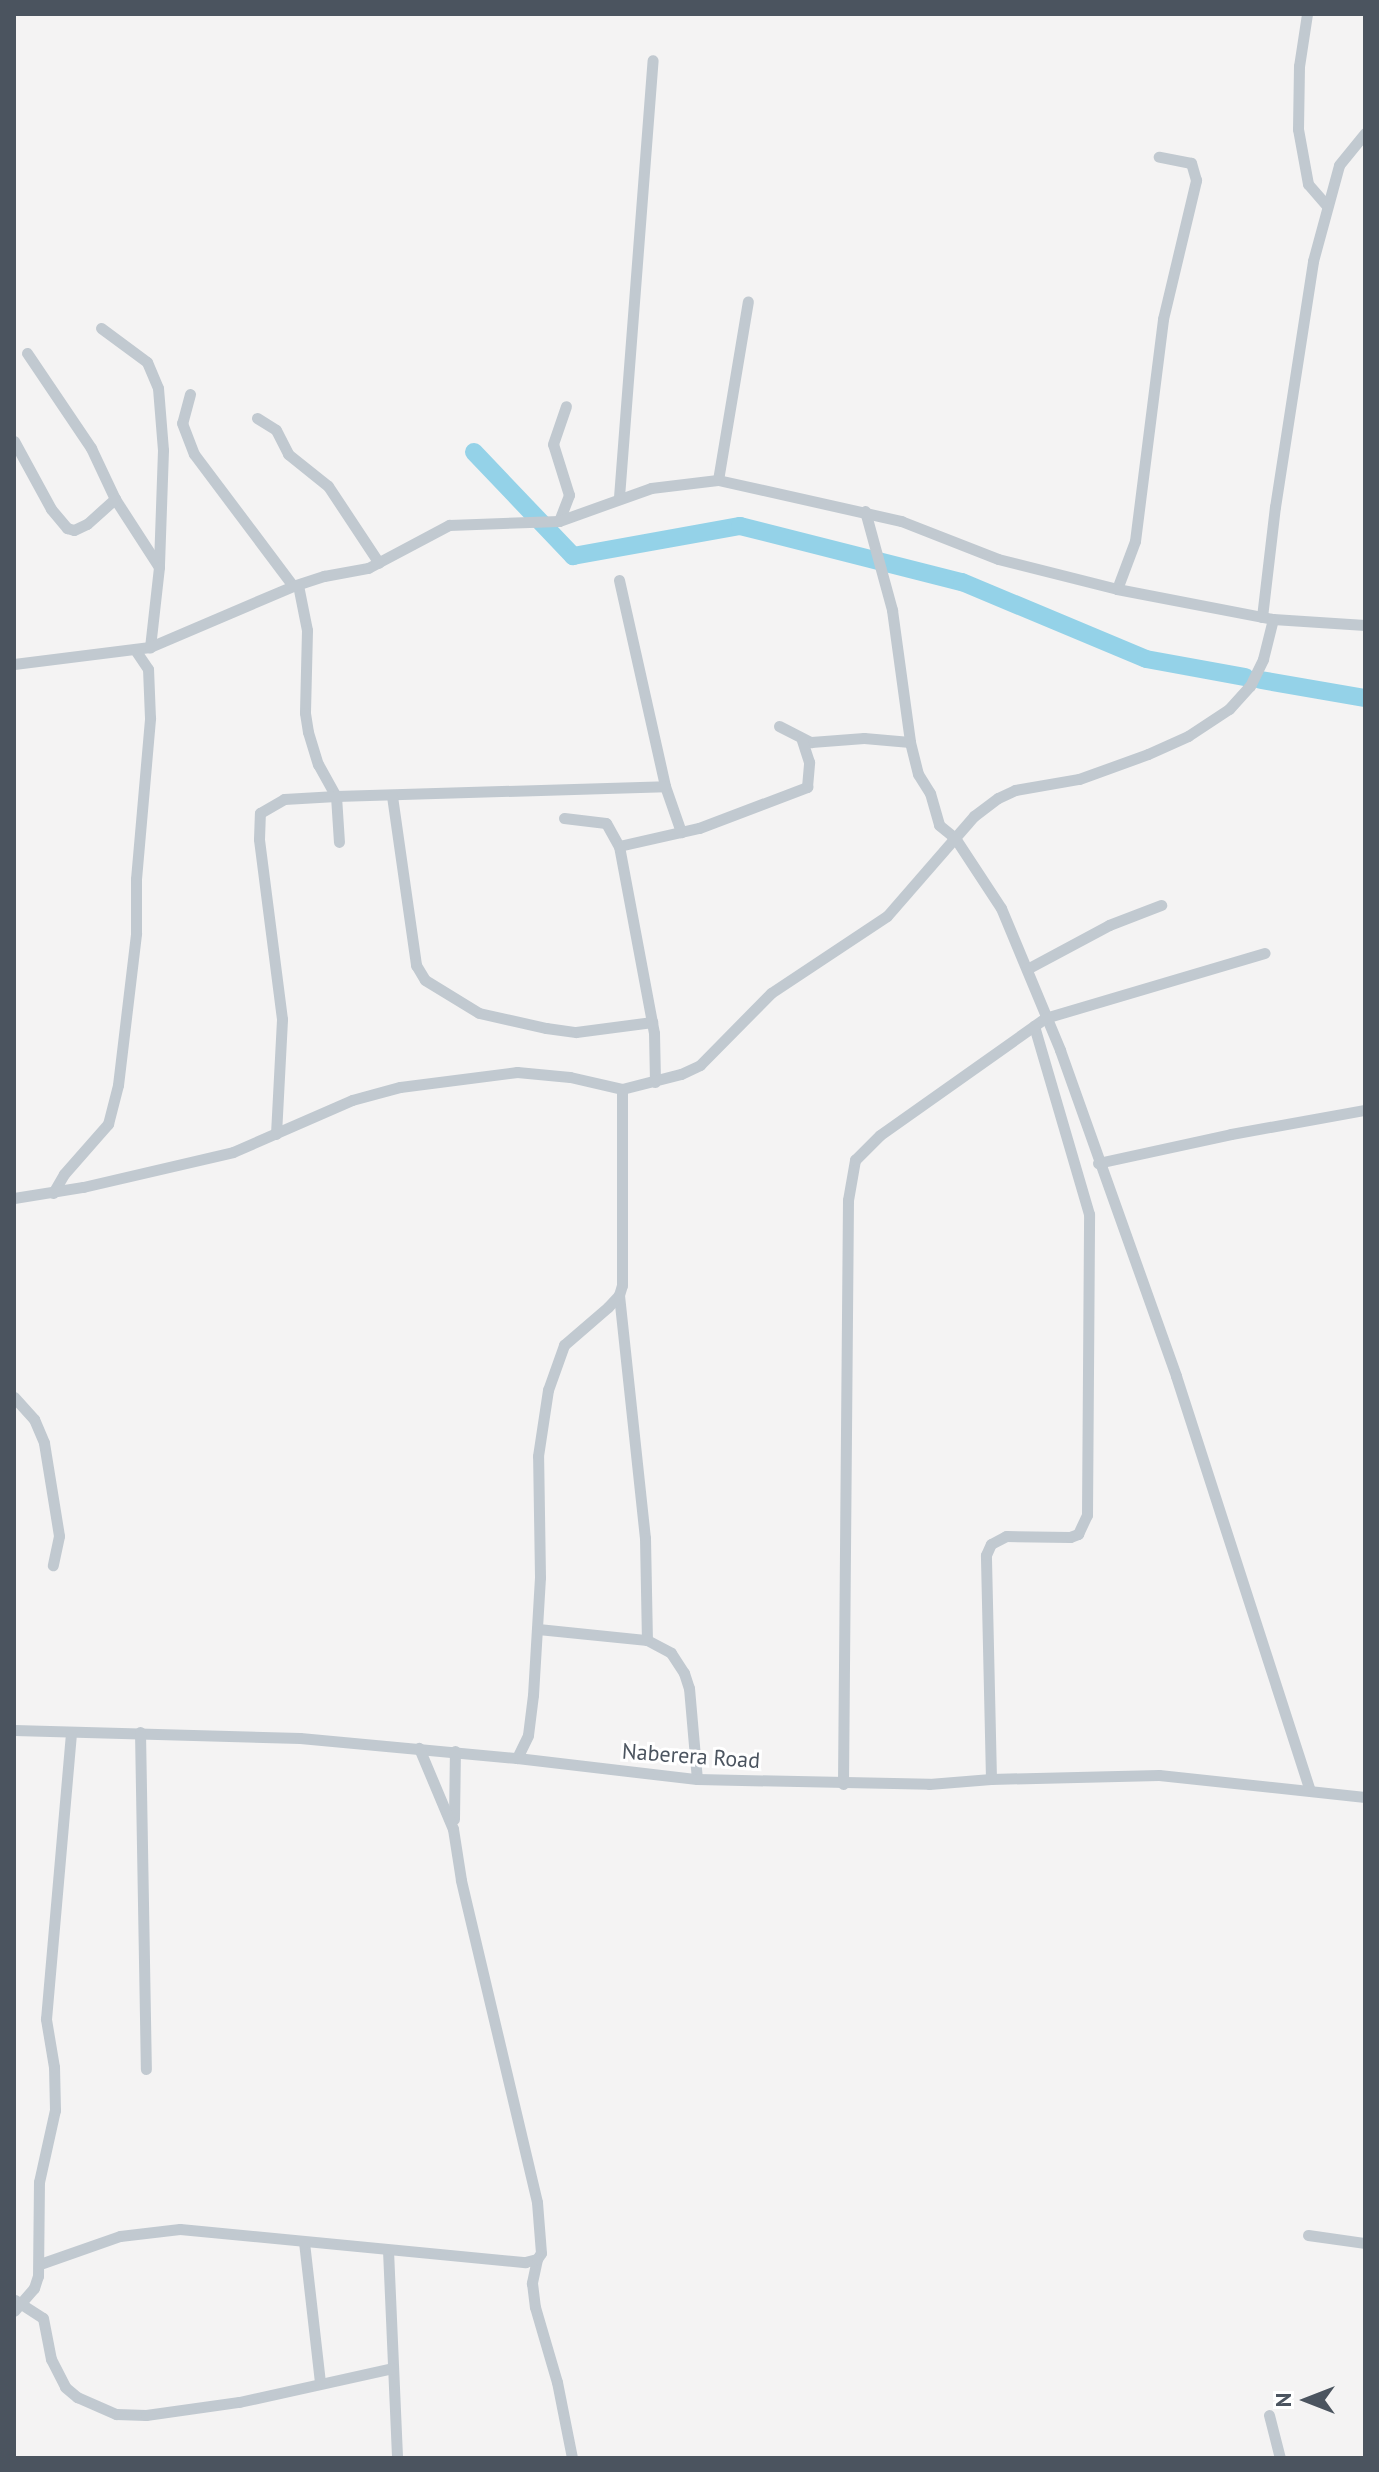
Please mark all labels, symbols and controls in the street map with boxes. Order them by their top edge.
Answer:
street label: Naberera Road [621,1738,761,1774]
north arrow [1267,2360,1347,2440]
text: N [1269,2393,1297,2407]

